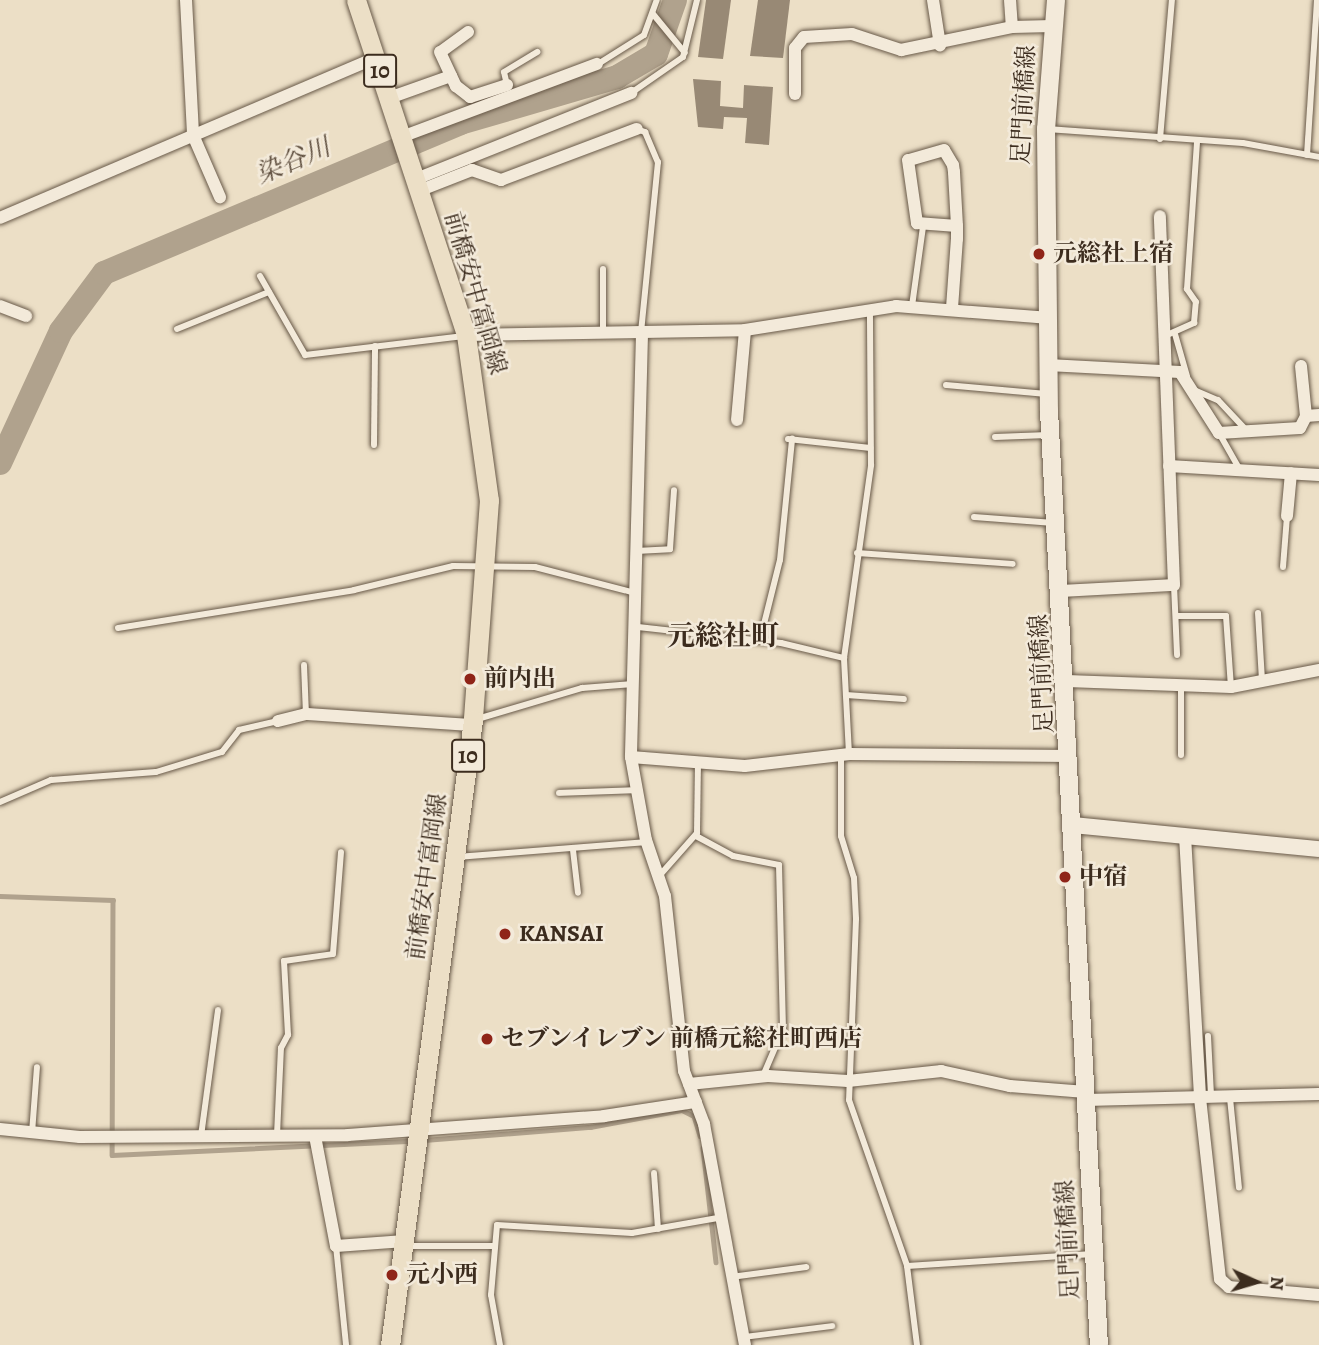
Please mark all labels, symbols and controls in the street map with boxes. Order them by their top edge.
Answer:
street label: 足門前橋線 [1006,44,1042,166]
road number: 10 [362,52,398,90]
water label: 染谷川 [251,131,335,191]
street label: 前橋安中富岡線 [438,208,512,378]
place label: 元総社上宿 [1053,240,1173,268]
marker: 元総社上宿 [1031,246,1047,262]
street label: 足門前橋線 [1024,613,1060,735]
district label: 元総社町 [667,619,779,653]
place label: 前内出 [484,665,556,693]
marker: 前内出 [462,671,478,687]
road number: 10 [450,736,486,776]
street label: 前橋安中富岡線 [401,792,453,962]
place label: 中宿 [1079,863,1127,891]
marker: 中宿 [1057,869,1073,885]
place label: KANSAI [519,920,604,948]
marker: KANSAI [497,926,513,942]
place label: セブンイレブン 前橋元総社町西店 [501,1025,865,1053]
marker: セブンイレブン 前橋元総社町西店 [479,1031,495,1047]
street label: 足門前橋線 [1050,1179,1086,1301]
north arrow [1221,1247,1291,1317]
place label: 元小西 [406,1261,478,1289]
marker: 元小西 [384,1267,400,1283]
text: N [1263,1276,1290,1291]

